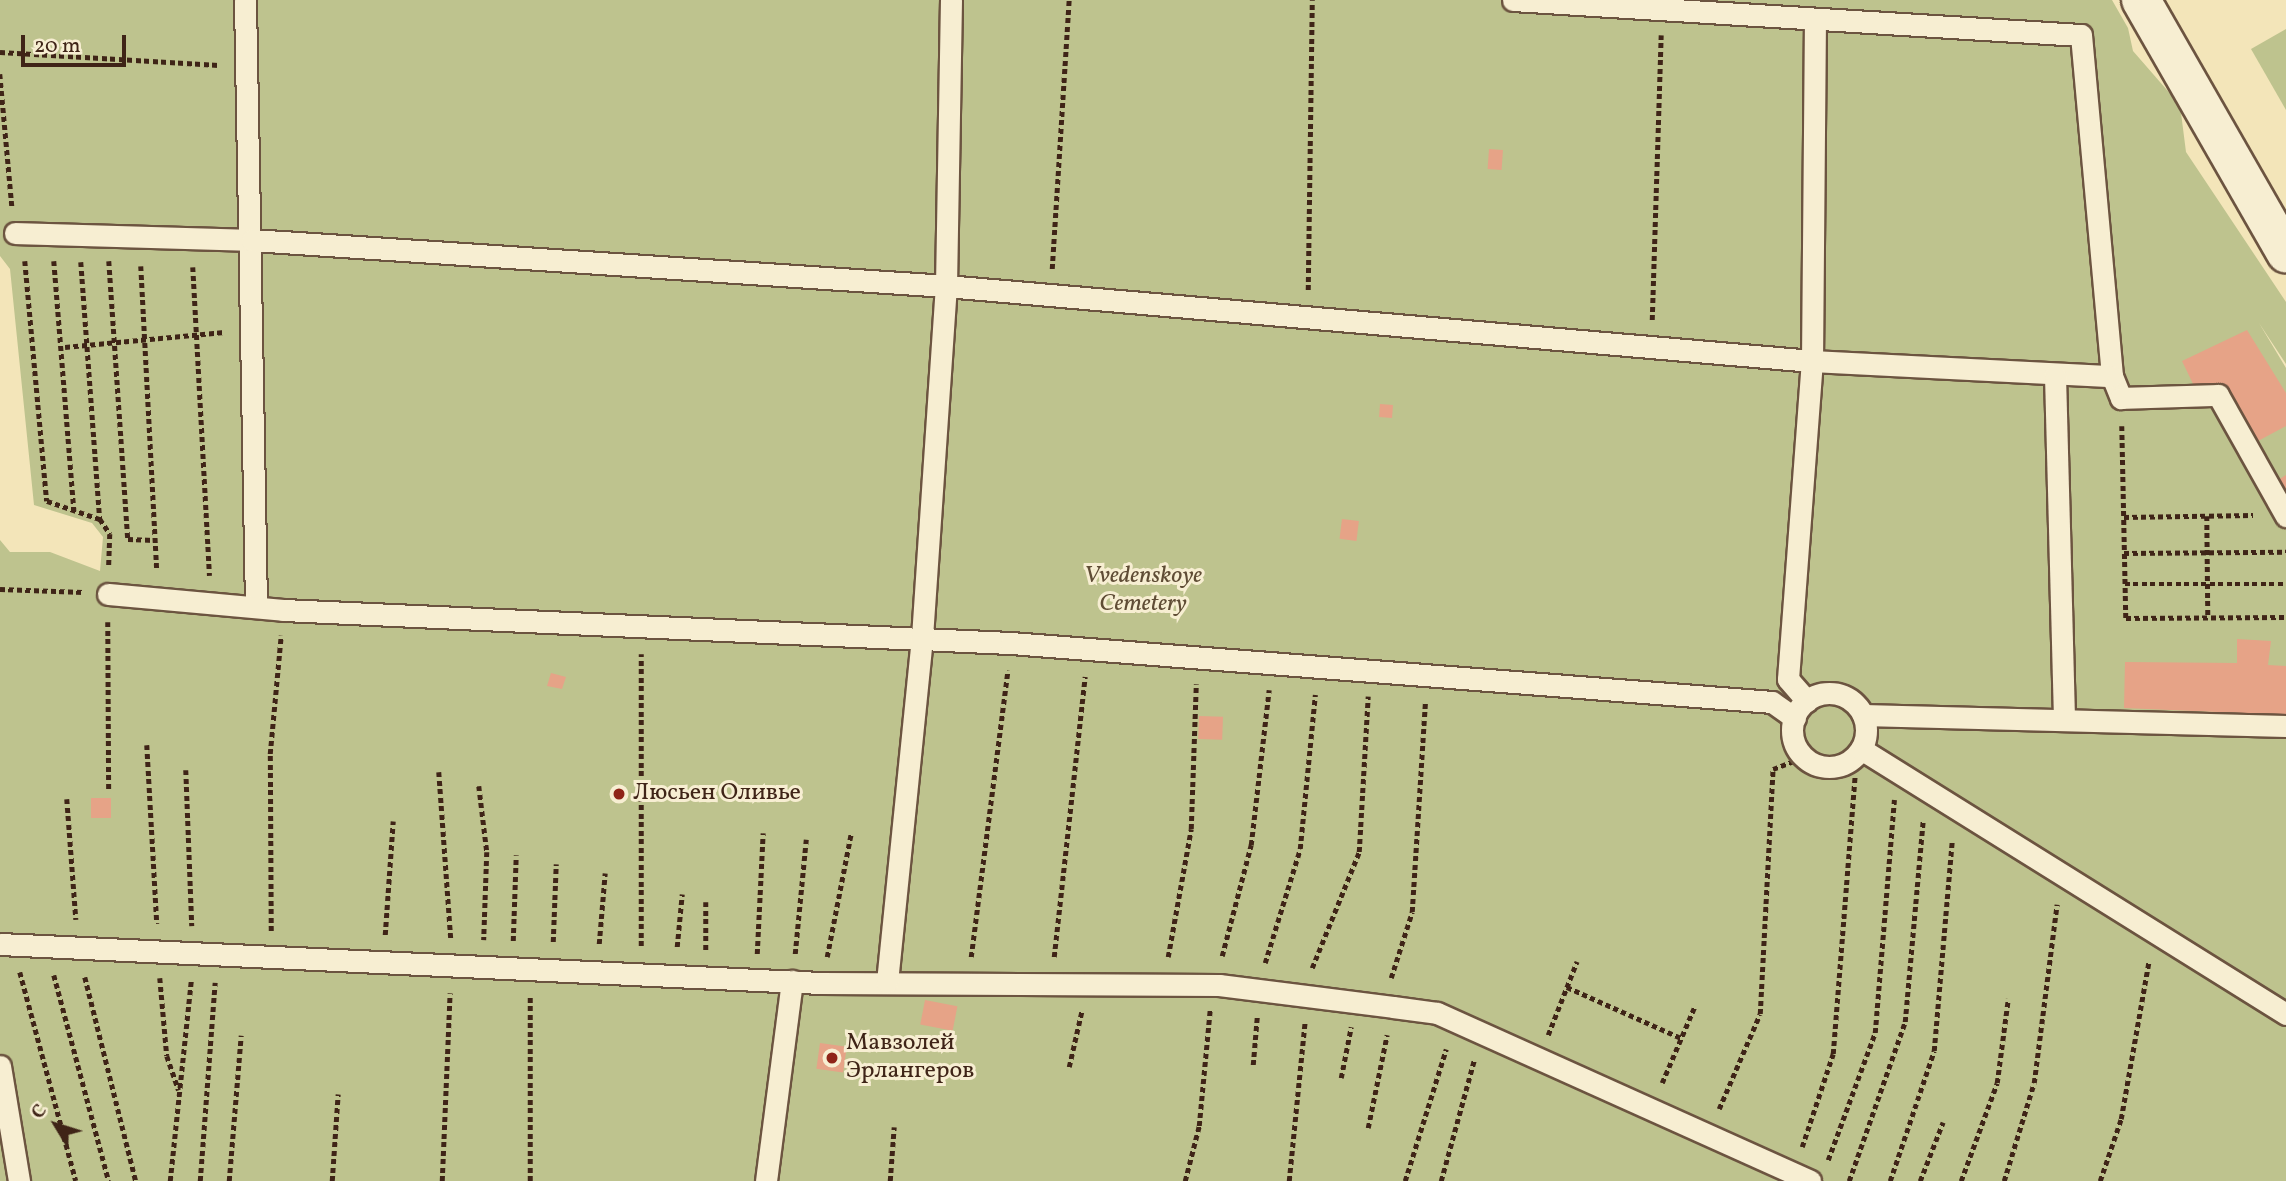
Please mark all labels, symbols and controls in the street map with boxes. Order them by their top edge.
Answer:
scale bar [24,21,130,65]
text: 20 m [34,32,80,61]
park label: Vvedenskoye Cemetery [1084,563,1202,619]
place label: Люсьен Оливье [633,780,801,808]
marker: Люсьен Оливье [611,786,627,802]
place label: Мавзолей Эрлангеров [846,1030,974,1086]
marker: Мавзолей Эрлангеров [824,1050,840,1066]
north arrow [21,1090,91,1160]
text: С [25,1099,53,1125]

